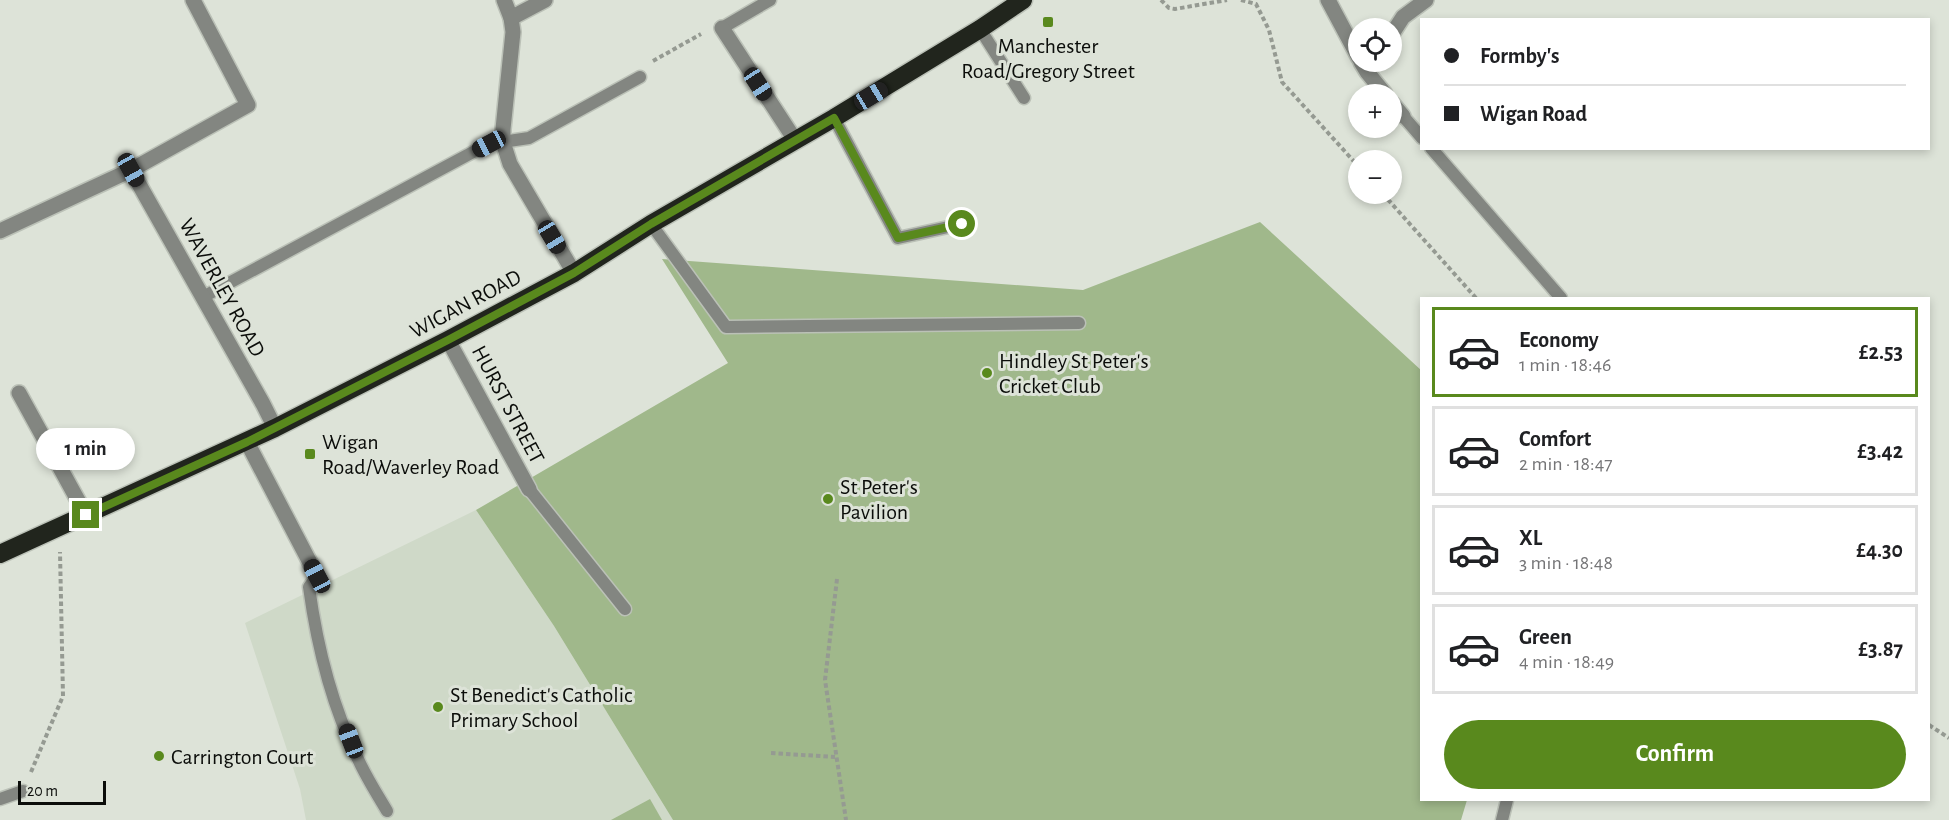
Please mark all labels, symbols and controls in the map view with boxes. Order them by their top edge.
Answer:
marker: Manchester Road/Gregory Street [1041,15,1055,29]
map controls [1348,18,1402,204]
button: locate [1348,18,1402,72]
place label: Manchester Road/Gregory Street [961,35,1135,82]
text: Formby's [1480,45,1560,67]
car [741,64,775,104]
car [851,79,891,113]
button: + [1348,84,1402,138]
text: Wigan Road [1480,103,1587,125]
car [469,128,509,160]
car [114,150,148,190]
button: − [1348,150,1402,204]
route start [948,210,975,237]
street label: WAVERLEY ROAD [175,215,269,360]
car [535,217,569,257]
street label: WIGAN ROAD [406,265,525,342]
icon: car [1447,325,1501,379]
text: Economy [1519,329,1599,351]
text: £2.53 [1859,341,1903,363]
street label: HURST STREET [468,342,549,467]
place label: Hindley St Peter's Cricket Club [999,350,1149,397]
text: 1 min · 18:46 [1519,355,1611,375]
marker: Hindley St Peter's Cricket Club [980,366,994,380]
icon: car [1447,424,1501,478]
callout: 1 min [36,428,136,470]
text: Comfort [1519,428,1591,450]
place label: Wigan Road/Waverley Road [322,431,499,478]
text: 1 min [64,439,107,459]
text: £3.42 [1857,440,1903,462]
marker: Wigan Road/Waverley Road [303,447,317,461]
text: 2 min · 18:47 [1519,454,1613,474]
place label: St Peter's Pavilion [840,476,918,523]
marker: St Peter's Pavilion [821,492,835,506]
route end [72,501,99,528]
icon: car [1447,523,1501,577]
text: XL [1519,527,1542,549]
text: £4.30 [1856,539,1903,561]
text: 3 min · 18:48 [1519,553,1613,573]
car [301,556,333,596]
icon: car [1447,622,1501,676]
text: Green [1519,626,1572,648]
text: £3.87 [1858,638,1903,660]
text: 4 min · 18:49 [1519,652,1614,672]
place label: St Benedict's Catholic Primary School [450,684,633,731]
marker: St Benedict's Catholic Primary School [431,700,445,714]
button: Confirm [1444,720,1906,789]
car [336,721,366,761]
place label: Carrington Court [171,746,313,768]
marker: Carrington Court [152,749,166,763]
scale bar [18,778,106,806]
text: 20 m [27,783,58,799]

